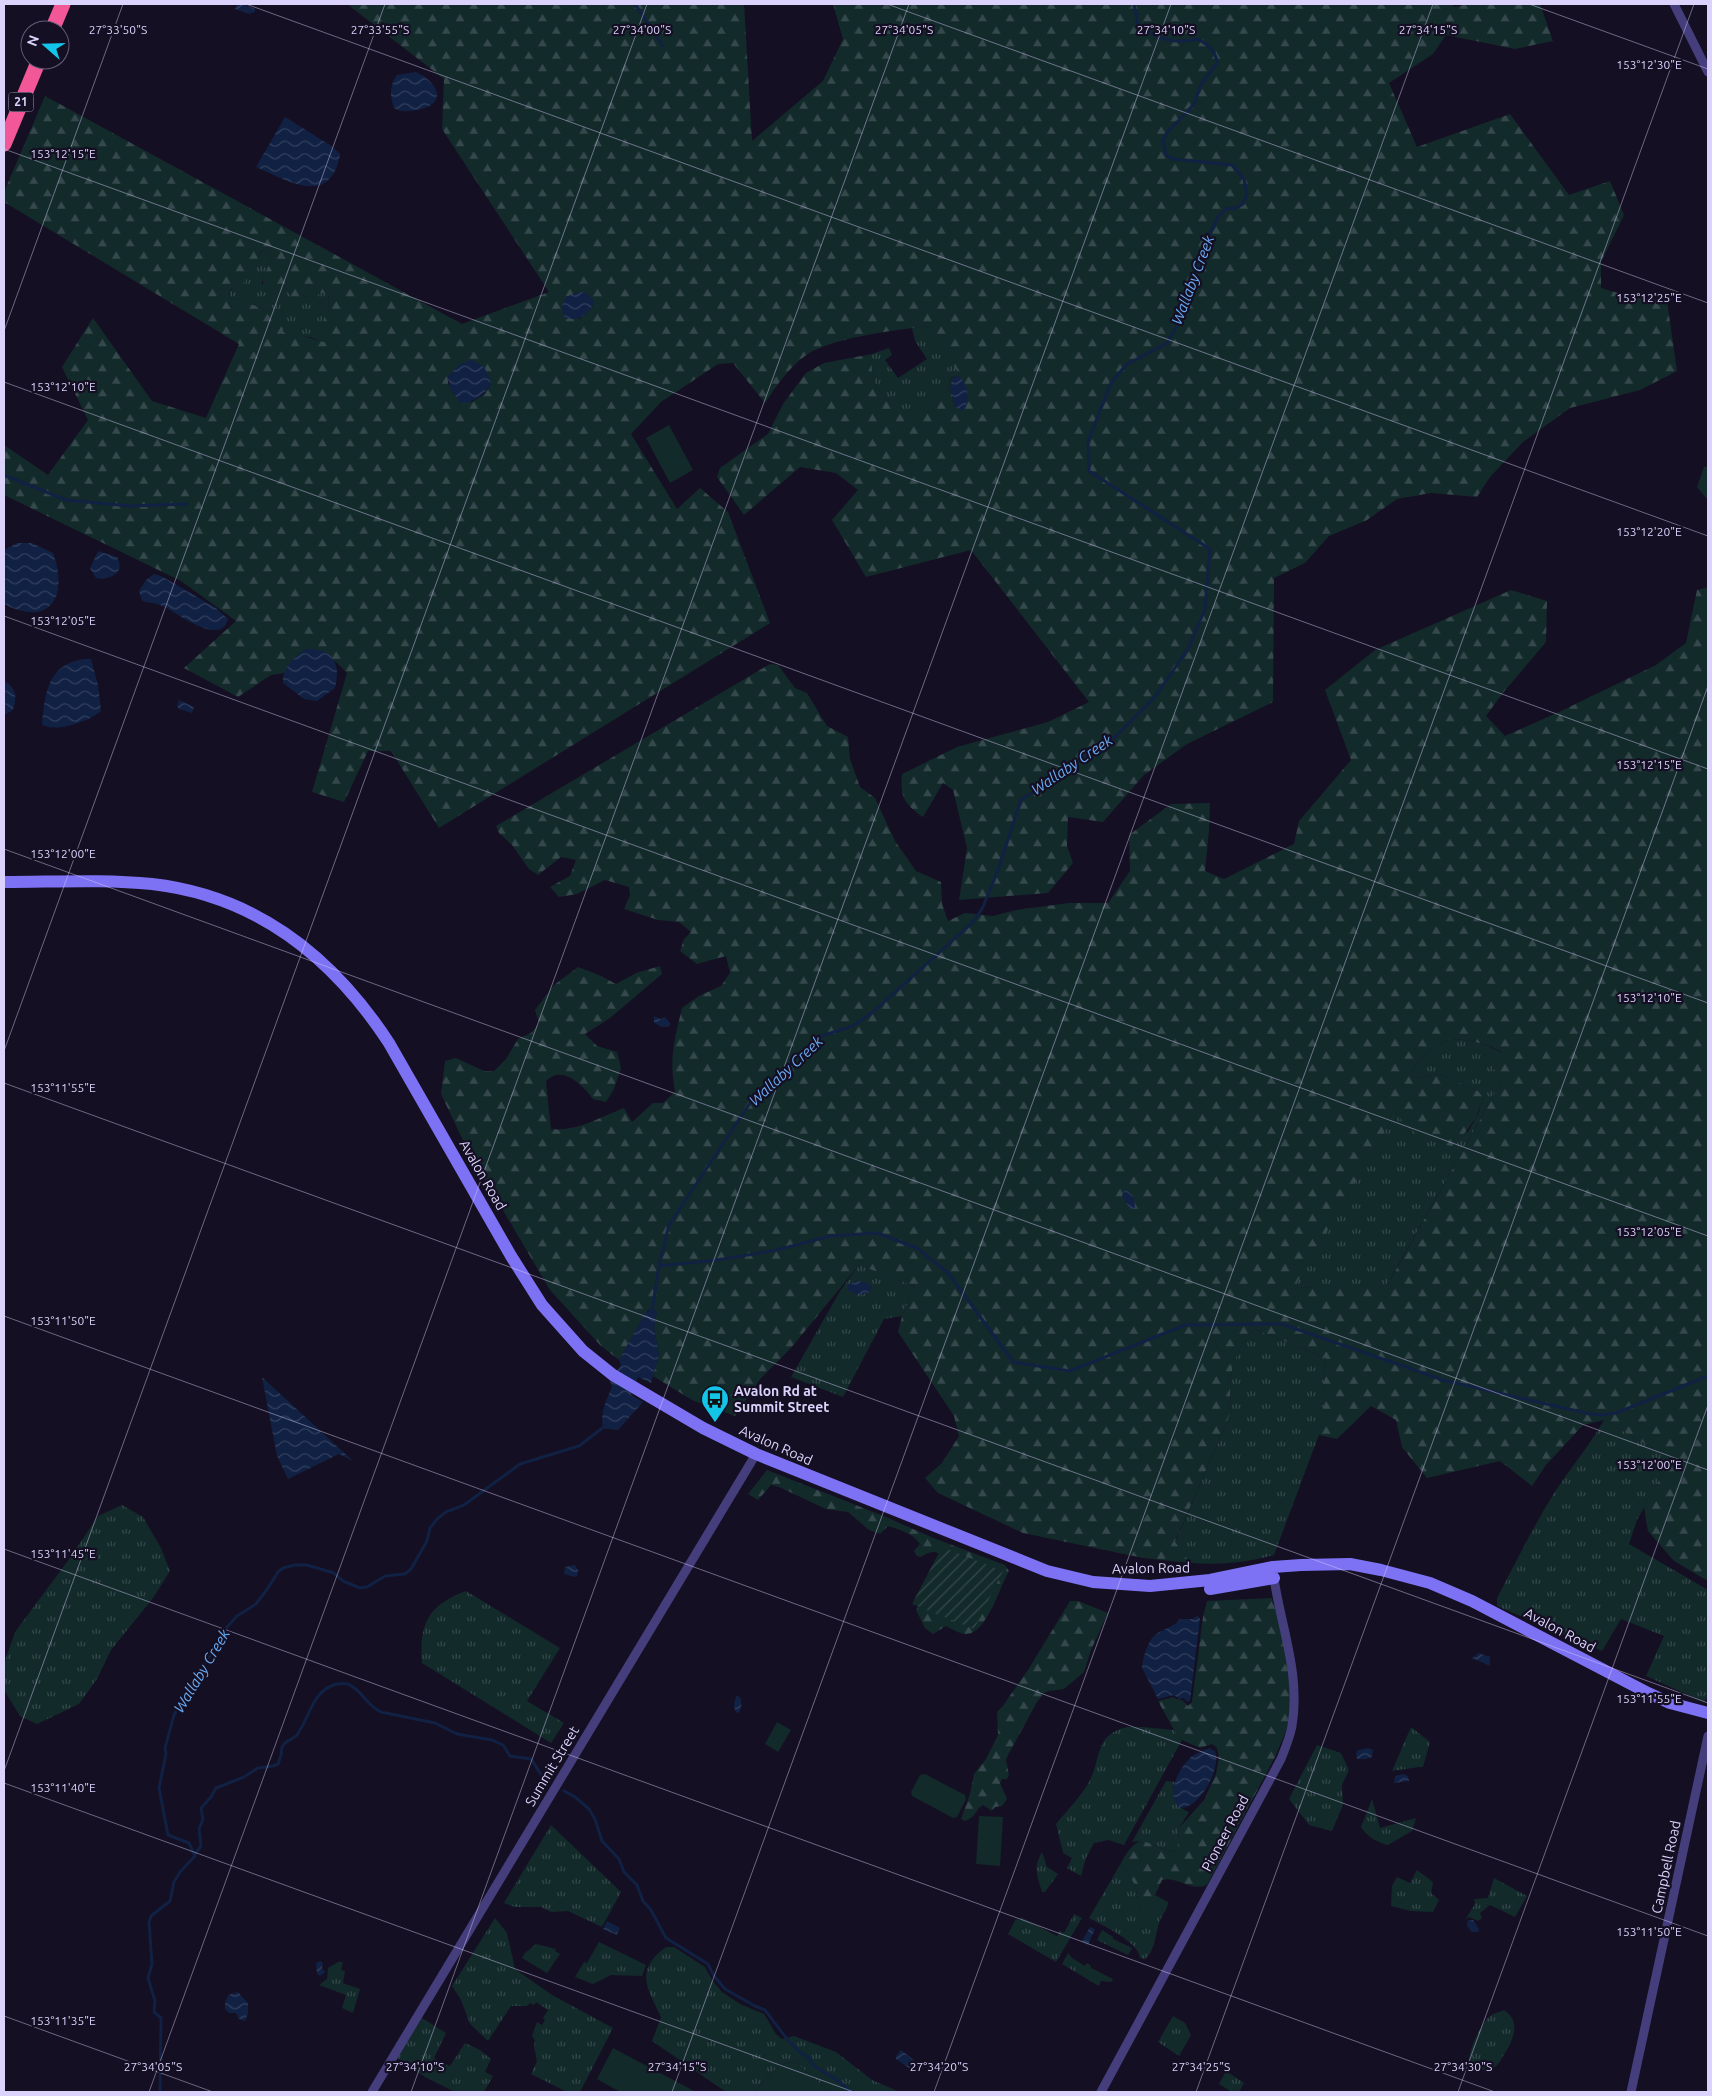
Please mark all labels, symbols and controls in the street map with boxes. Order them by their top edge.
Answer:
north arrow [20,20,70,70]
text: 27°33'50"S [89,23,147,36]
text: 27°33'55"S [351,23,409,36]
text: 27°34'00"S [613,23,671,36]
text: 27°34'05"S [875,23,933,36]
text: 27°34'10"S [1137,23,1195,36]
text: 27°34'15"S [1399,23,1457,36]
text: N [23,33,42,48]
text: 153°12'30"E [1616,58,1682,71]
road number: 21 [8,92,34,111]
text: 153°12'15"E [30,147,96,160]
water label: Wallaby Creek [1168,233,1217,327]
text: 153°12'25"E [1616,291,1682,304]
text: 153°12'10"E [30,380,96,393]
text: 153°12'20"E [1616,525,1682,538]
text: 153°12'05"E [30,614,96,627]
water label: Wallaby Creek [1028,731,1116,798]
text: 153°12'15"E [1616,758,1682,771]
text: 153°12'00"E [30,847,96,860]
text: 153°12'10"E [1616,991,1682,1004]
water label: Wallaby Creek [745,1032,826,1109]
text: 153°11'55"E [30,1081,96,1094]
street label: Avalon Road [457,1137,509,1213]
text: 153°12'05"E [1616,1225,1682,1238]
text: 153°11'50"E [30,1314,96,1327]
place label: Avalon Rd at Summit Street [734,1383,829,1415]
bus stop icon: Avalon Rd at Summit Street [700,1384,730,1423]
street label: Avalon Road [737,1422,815,1468]
text: 153°12'00"E [1616,1458,1682,1471]
text: 153°11'45"E [30,1547,96,1560]
street label: Avalon Road [1112,1559,1190,1577]
street label: Avalon Road [1522,1605,1598,1655]
water label: Wallaby Creek [170,1626,233,1715]
text: 153°11'55"E [1616,1692,1682,1705]
street label: Summit Street [522,1723,582,1809]
text: 153°11'40"E [30,1781,96,1794]
street label: Pioneer Road [1198,1792,1252,1874]
street label: Campbell Road [1648,1819,1684,1915]
text: 153°11'50"E [1616,1925,1682,1938]
text: 153°11'35"E [30,2014,96,2027]
text: 27°34'05"S [124,2060,182,2073]
text: 27°34'10"S [386,2060,444,2073]
text: 27°34'15"S [648,2060,706,2073]
text: 27°34'20"S [910,2060,968,2073]
text: 27°34'25"S [1172,2060,1230,2073]
text: 27°34'30"S [1434,2060,1492,2073]

